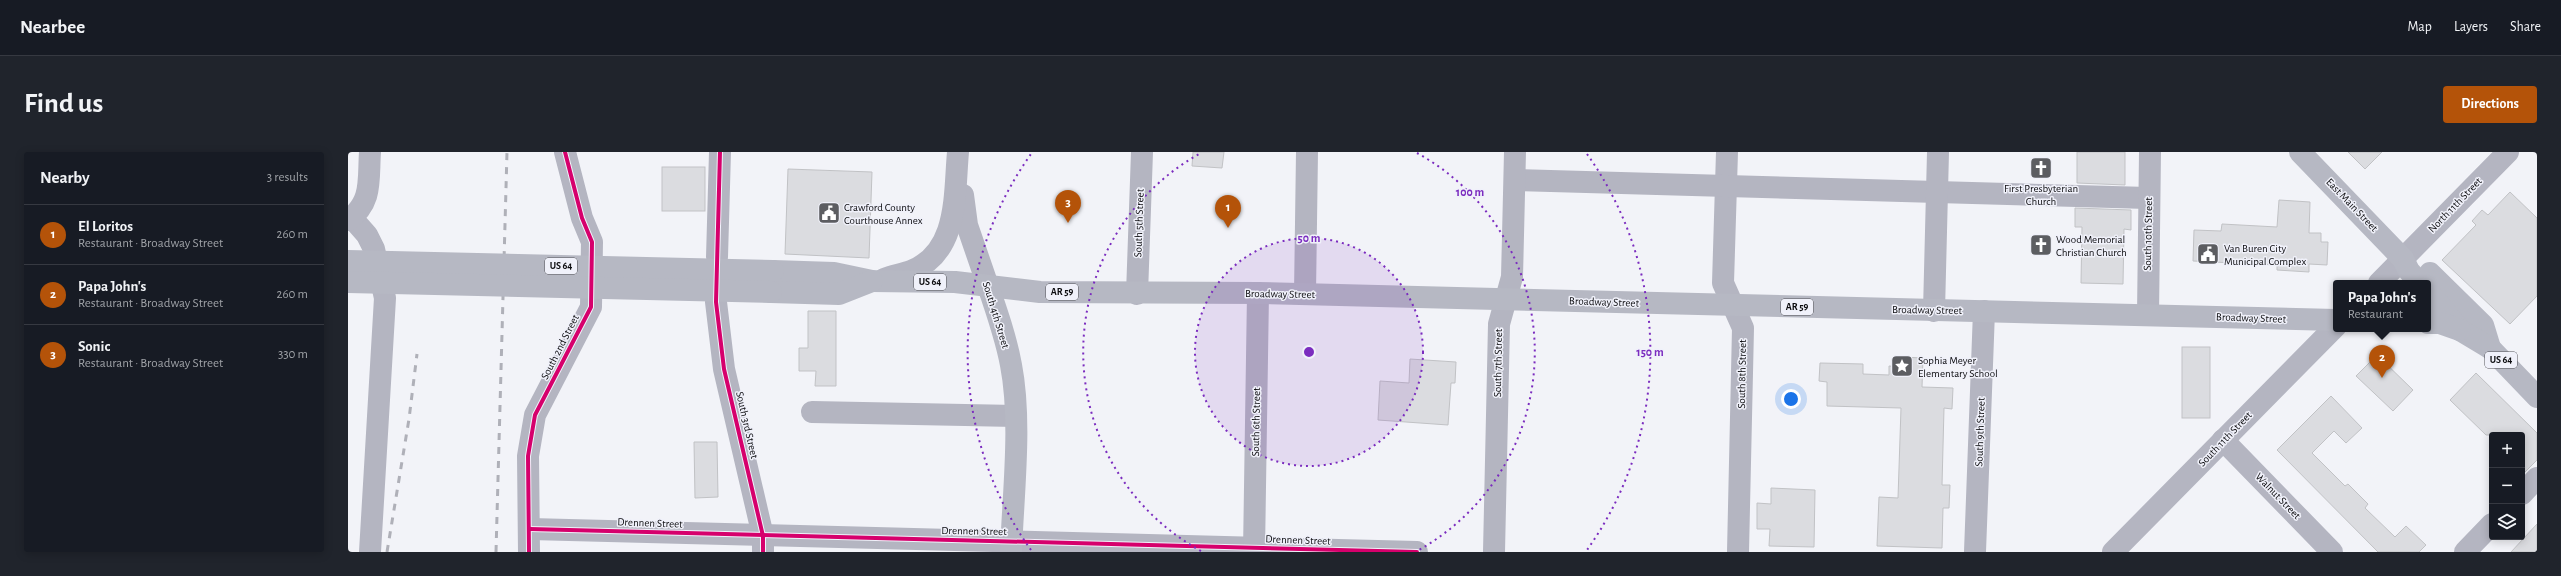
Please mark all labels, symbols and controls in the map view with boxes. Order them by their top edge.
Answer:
text: Nearbee [20,18,85,37]
text: Map [2407,20,2432,34]
text: Layers [2454,20,2488,34]
text: Share [2510,20,2541,34]
button: Directions [2443,86,2537,123]
text: Find us [24,90,103,118]
church icon: First Presbyterian Church [2028,155,2054,181]
text: Nearby [40,169,90,186]
text: 3 results [267,171,308,184]
street label: North 11th Street [2426,175,2484,235]
street label: East Main Street [2324,176,2380,234]
place label: First Presbyterian Church [2004,183,2078,207]
text: 100 m [1456,186,1484,198]
street label: South 5th Street [1132,188,1146,257]
pin: 3 [1055,190,1081,223]
pin: 1 [1215,195,1241,228]
street label: South 10th Street [2142,197,2154,271]
public building icon: Crawford County Courthouse Annex [816,200,842,226]
place label: Crawford County Courthouse Annex [844,202,923,226]
text: El Loritos [78,219,133,234]
text: 1 [51,228,55,241]
text: 260 m [277,228,308,241]
text: 50 m [1298,232,1321,244]
church icon: Wood Memorial Christian Church [2028,232,2054,258]
place label: Wood Memorial Christian Church [2056,234,2127,258]
text: Restaurant · Broadway Street [78,237,223,250]
public building icon: Van Buren City Municipal Complex [2195,241,2221,267]
place label: Van Buren City Municipal Complex [2224,243,2306,267]
road number: US 64 [545,258,577,274]
road number: US 64 [914,274,946,290]
text: Papa John's [78,279,146,294]
street label: South 4th Street [981,280,1012,350]
popup [2333,280,2431,332]
road number: AR 59 [1046,284,1078,300]
text: 2 [50,288,56,301]
text: 260 m [277,288,308,301]
street label: Broadway Street [1245,288,1316,300]
text: Papa John's [2348,290,2416,305]
street label: Broadway Street [1569,295,1640,309]
text: Restaurant · Broadway Street [78,297,223,310]
road number: AR 59 [1781,299,1813,315]
street label: Broadway Street [1892,304,1963,316]
text: Restaurant [2348,308,2403,321]
street label: Broadway Street [2216,311,2287,325]
street label: South 2nd Street [539,312,581,381]
street label: South 7th Street [1492,328,1504,397]
text: Sonic [78,339,110,354]
street label: South 8th Street [1736,339,1748,409]
centre of rings [1302,345,1316,359]
pin: 2 [2369,345,2395,378]
text: 150 m [1636,346,1664,358]
text: 3 [50,348,56,361]
text: 330 m [278,348,308,361]
road number: US 64 [2485,352,2517,368]
place icon: Sophia Meyer Elementary School [1889,353,1915,379]
place label: Sophia Meyer Elementary School [1918,355,1998,379]
text: Restaurant · Broadway Street [78,357,223,370]
street label: South 6th Street [1250,387,1262,457]
your location [1781,389,1801,409]
street label: South 3rd Street [734,390,760,460]
street label: South 9th Street [1973,397,1987,467]
street label: South 11th Street [2196,409,2254,469]
map controls [2489,432,2525,540]
button: + [2489,432,2525,468]
button: − [2489,468,2525,504]
street label: Walnut Street [2253,471,2303,522]
button: layers [2489,504,2525,540]
street label: Drennen Street [617,516,683,530]
street label: Drennen Street [941,525,1007,537]
street label: Drennen Street [1265,533,1331,547]

